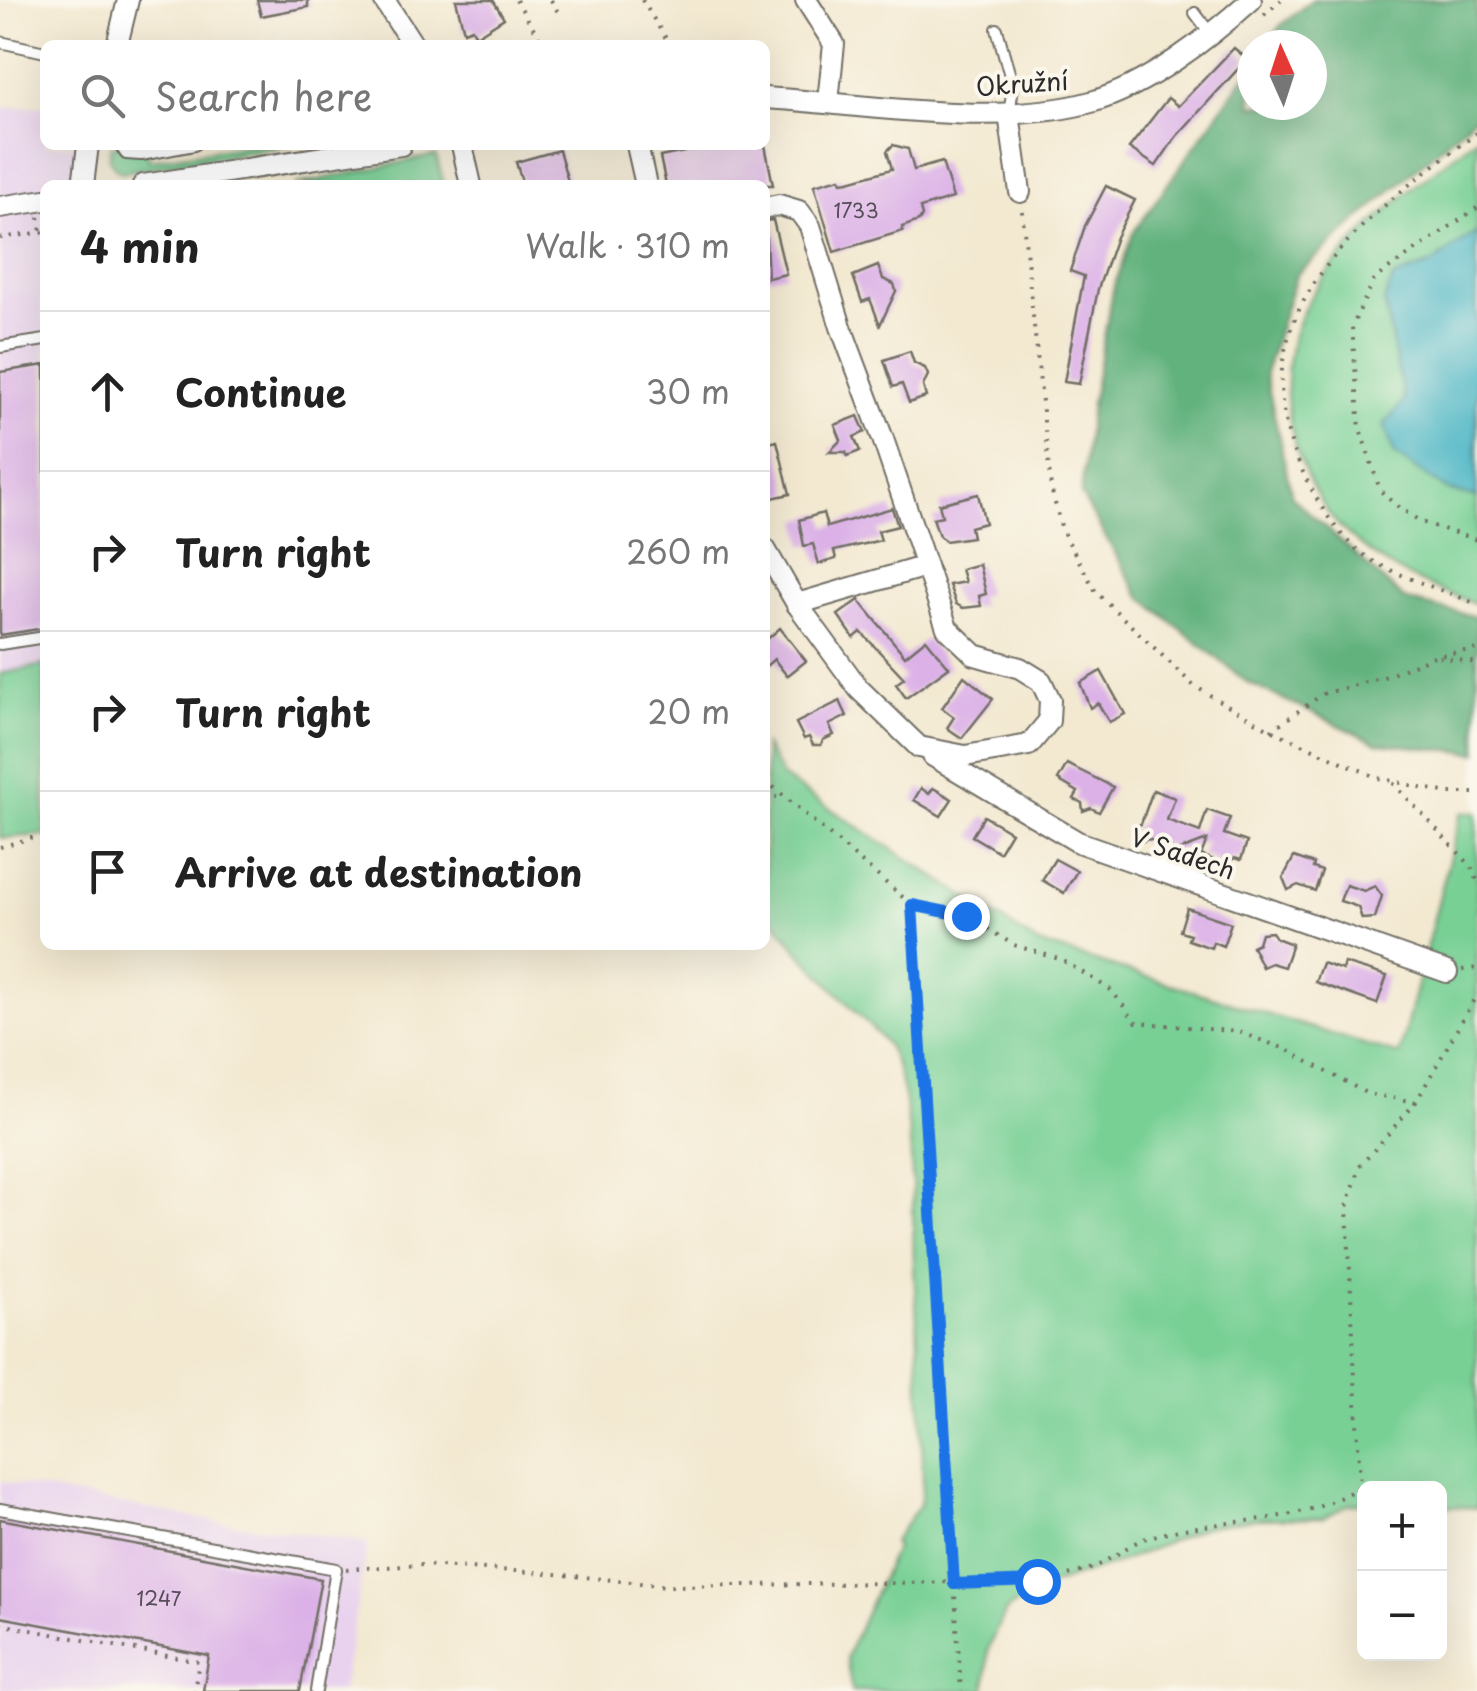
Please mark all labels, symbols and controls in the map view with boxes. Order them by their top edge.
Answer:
north arrow [1237,30,1327,120]
search box [40,40,770,150]
street label: Okružní [974,61,1070,105]
text: Search here [155,67,372,124]
icon: search [75,68,130,123]
house number: 1733 [833,195,879,225]
text: 4 min [80,214,200,277]
text: Walk · 310 m [526,221,730,269]
text: Continue [175,363,346,420]
icon: ahead [80,364,135,419]
text: 30 m [646,367,730,415]
text: Turn right [175,523,371,580]
icon: right [80,524,135,579]
text: 260 m [626,527,730,575]
text: Turn right [175,683,371,740]
icon: right [80,684,135,739]
text: 20 m [648,687,730,735]
street label: V Sadech [1126,817,1240,889]
text: Arrive at destination [175,843,583,900]
icon: arrive [80,844,135,899]
route end [944,894,990,940]
map controls [1357,1481,1447,1661]
button: + [1357,1481,1447,1571]
route start [1015,1559,1061,1605]
button: − [1357,1571,1447,1661]
house number: 1247 [137,1583,182,1613]

